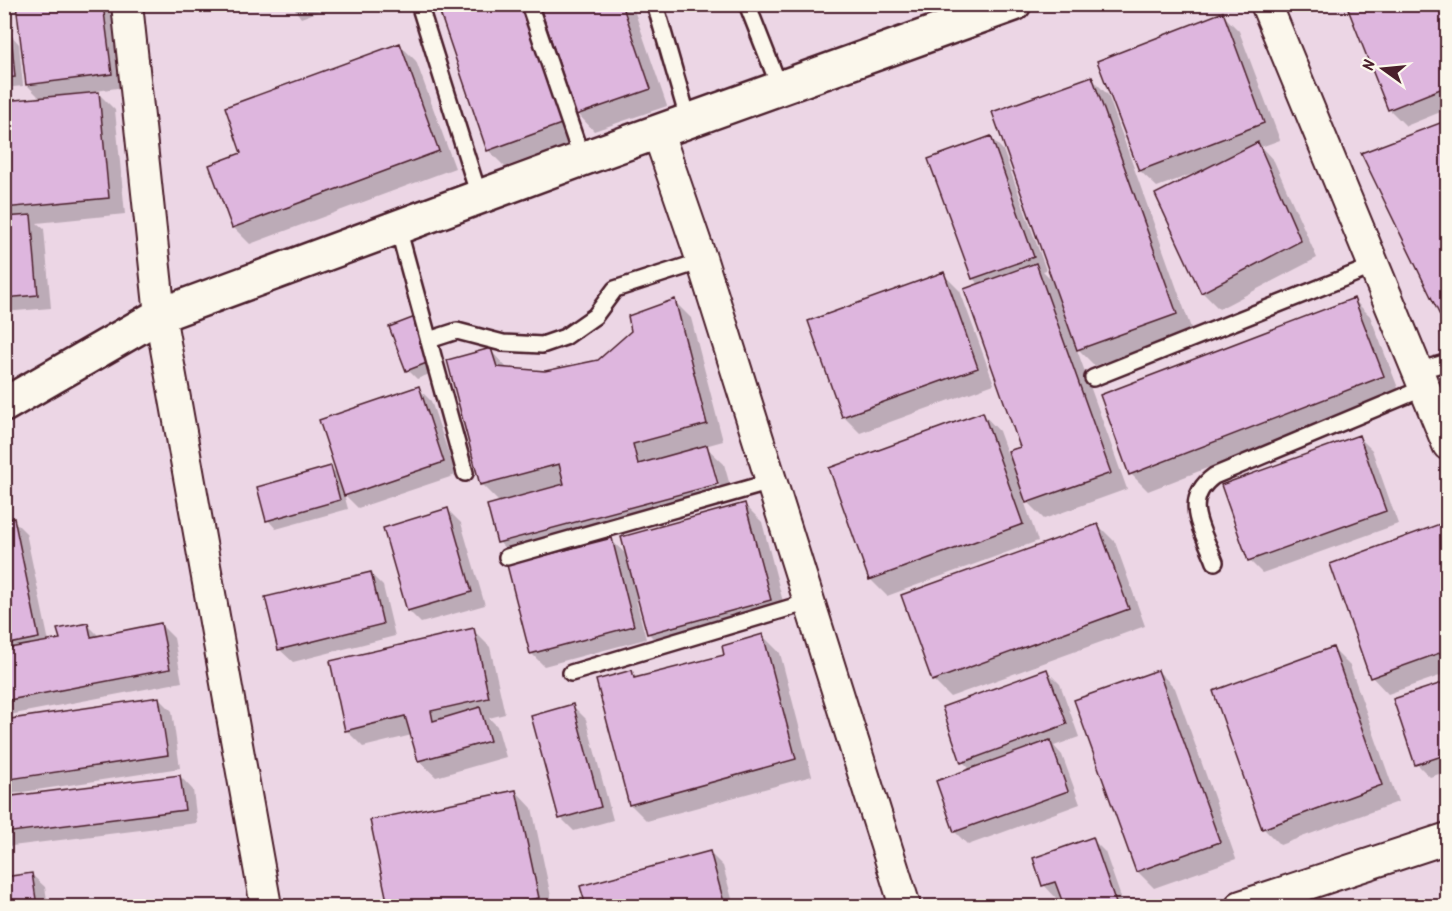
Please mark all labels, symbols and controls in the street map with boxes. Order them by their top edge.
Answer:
north arrow [1353,39,1413,99]
text: N [1357,57,1383,74]

